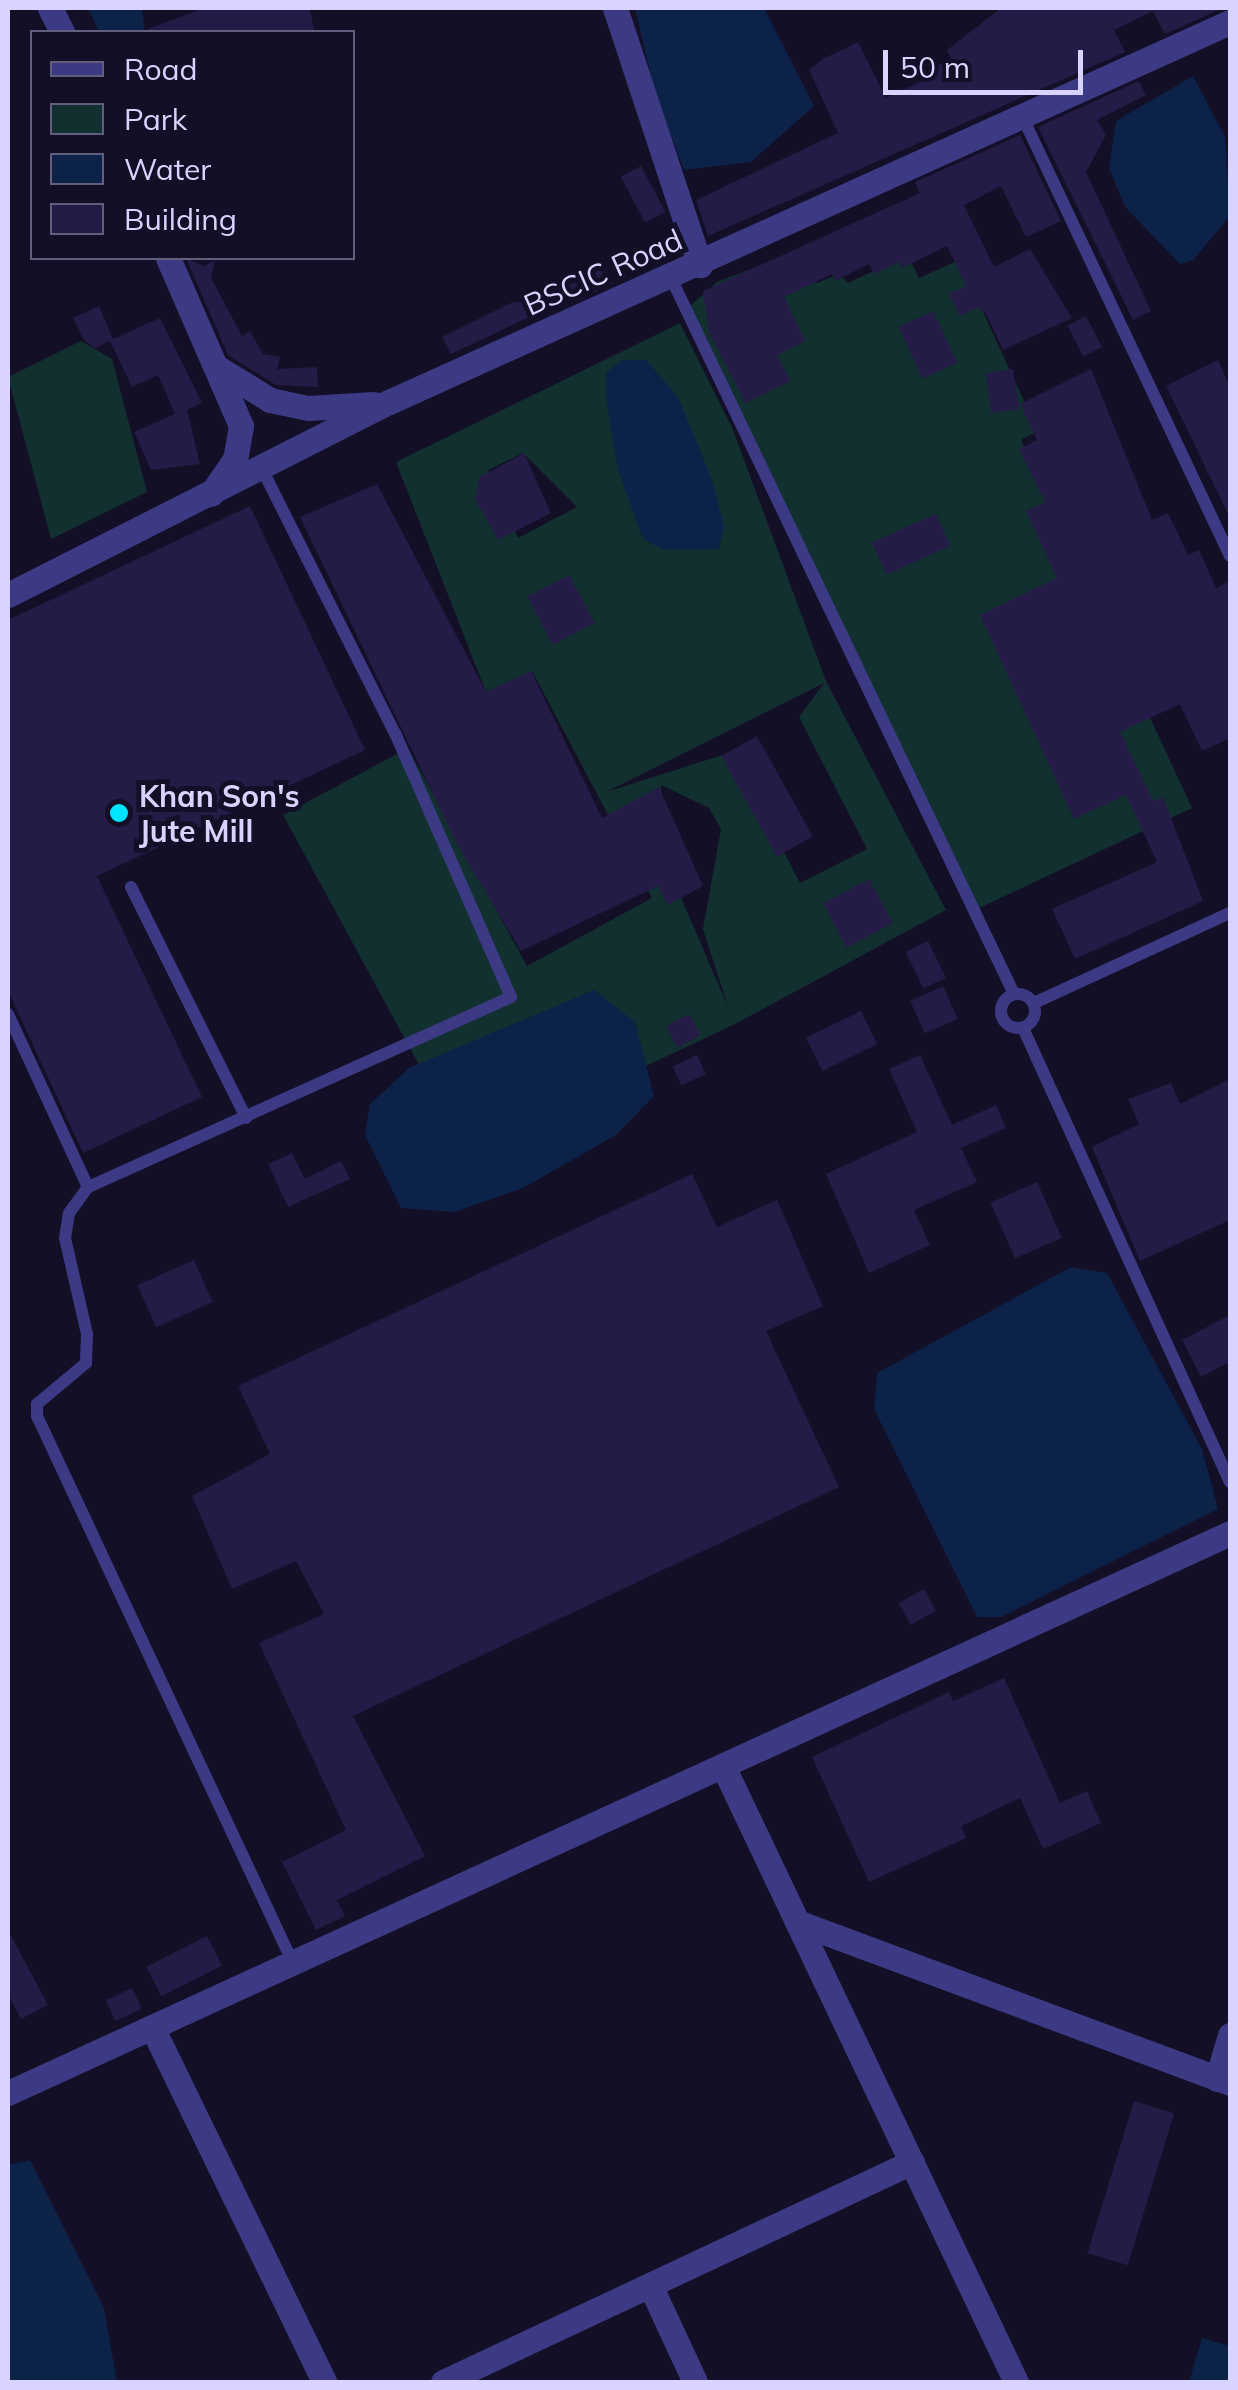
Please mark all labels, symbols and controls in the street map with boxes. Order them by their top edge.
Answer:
legend [30,30,355,260]
scale bar [888,30,1088,92]
text: 50 m [900,48,970,86]
text: Road [124,50,198,88]
text: Park [124,100,187,138]
text: Water [124,150,211,188]
text: Building [124,200,237,238]
street label: BSCIC Road [518,221,688,323]
place label: Khan Son's Jute Mill [139,778,299,848]
marker: Khan Son's Jute Mill [108,802,130,824]

